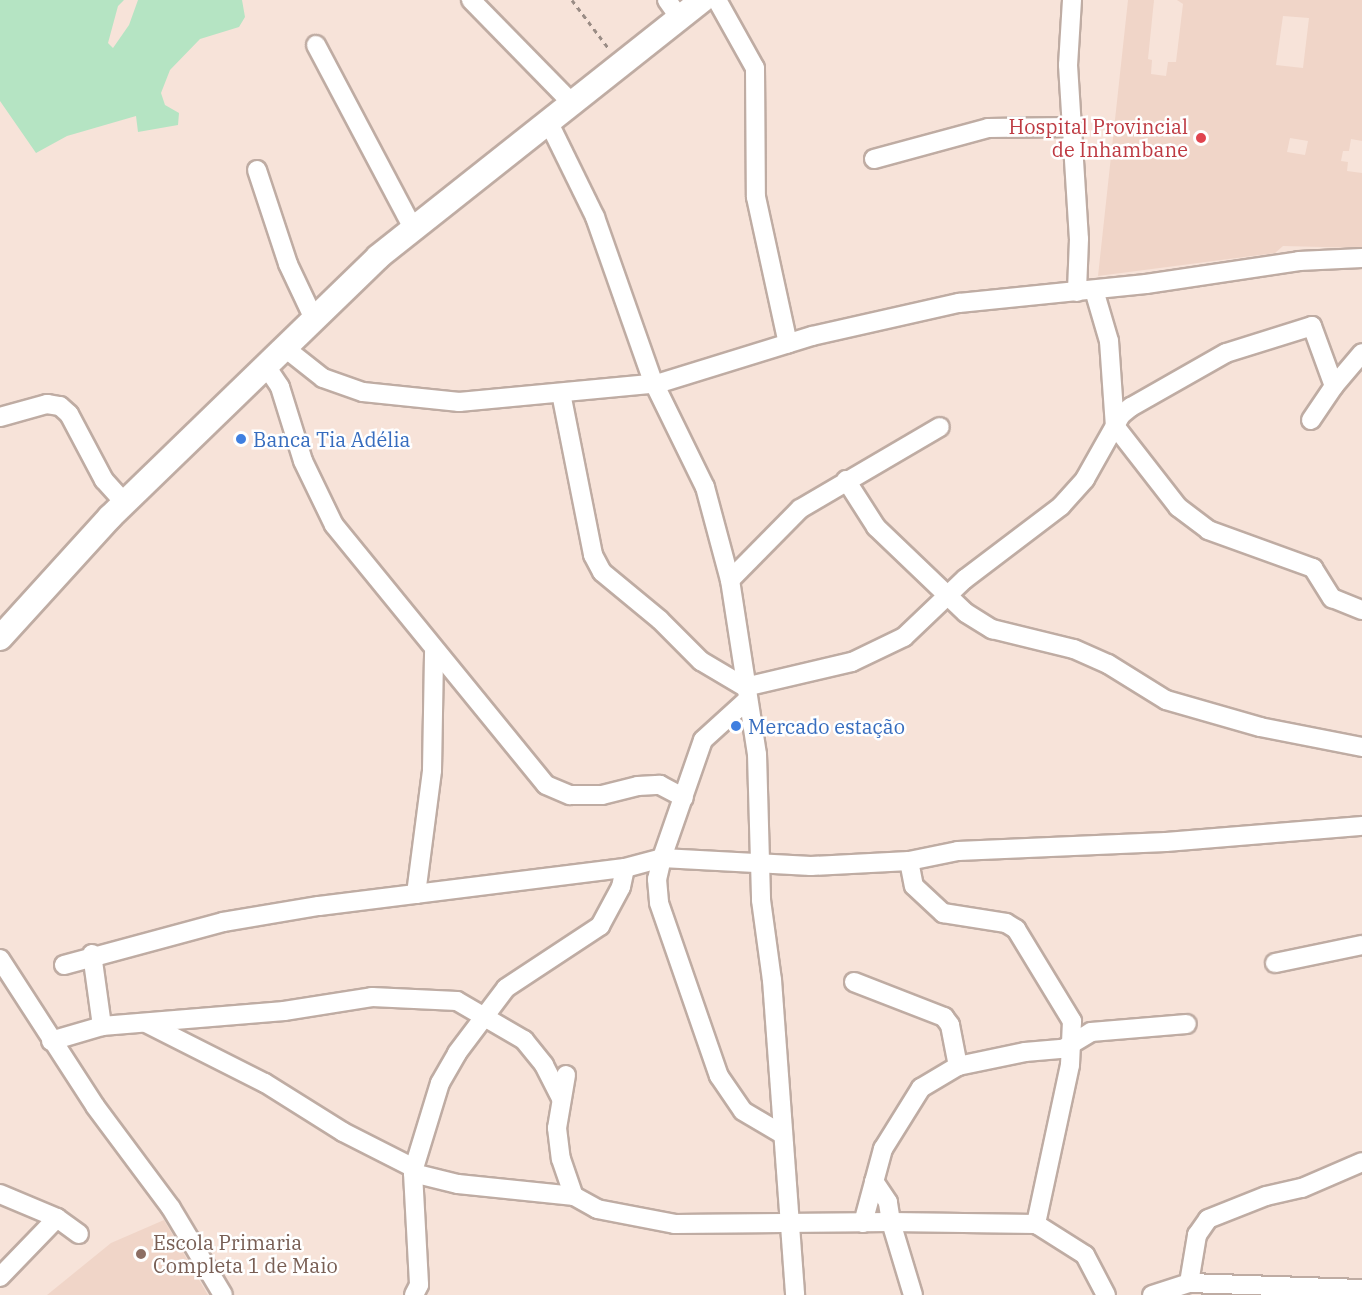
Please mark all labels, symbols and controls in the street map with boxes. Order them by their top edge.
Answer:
place label: Hospital Provincial de Inhambane [1009,114,1188,161]
marker: Hospital Provincial de Inhambane [1192,129,1210,147]
place label: Banca Tia Adélia [253,427,411,451]
marker: Banca Tia Adélia [234,432,248,446]
place label: Mercado estação [748,714,905,738]
marker: Mercado estação [729,719,743,733]
place label: Escola Primaria Completa 1 de Maio [153,1230,338,1277]
marker: Escola Primaria Completa 1 de Maio [134,1247,148,1261]

